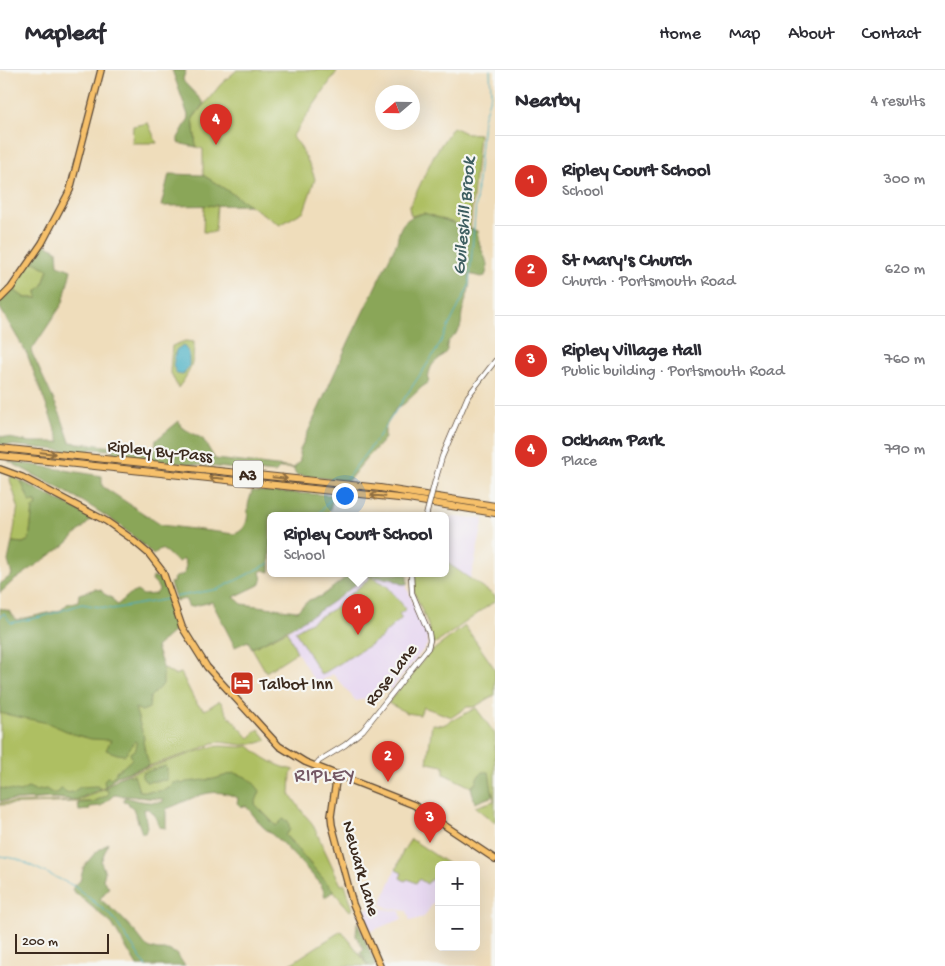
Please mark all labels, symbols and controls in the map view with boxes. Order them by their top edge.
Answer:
text: Mapleaf [25,20,105,49]
text: Home [659,24,701,45]
text: Map [729,24,760,45]
text: About [788,24,834,45]
text: Contact [862,24,920,45]
north arrow [375,85,420,130]
text: Nearby [515,90,580,115]
text: 4 results [870,93,925,112]
pin: 4 [200,104,232,145]
water label: Guileshill Brook [449,155,482,276]
text: Ripley Court School [562,160,711,183]
text: 1 [528,171,534,190]
text: 300 m [883,171,925,190]
text: School [562,183,604,202]
text: St Mary's Church [562,250,692,273]
text: 2 [527,261,535,280]
text: 620 m [885,261,925,280]
text: Church · Portsmouth Road [562,273,735,292]
text: Ripley Village Hall [562,340,702,363]
text: 3 [527,351,535,370]
text: 760 m [884,351,925,370]
text: Public building · Portsmouth Road [562,363,784,382]
text: Ockham Park [562,430,663,453]
street label: Ripley By-Pass [106,437,215,469]
text: 4 [527,441,535,460]
text: 790 m [884,441,925,460]
one-way arrow [40,449,56,458]
text: Place [562,453,597,472]
road number: A3 [233,460,263,488]
one-way arrow [208,473,224,483]
one-way arrow [271,473,287,483]
your location [332,483,358,509]
one-way arrow [370,491,386,501]
popup [267,512,449,577]
text: Ripley Court School [284,524,432,547]
text: School [284,547,325,566]
pin: 1 [342,594,374,635]
street label: Rose Lane [361,640,423,711]
hotel icon: Talbot Inn [229,670,255,696]
place label: Talbot Inn [259,675,333,696]
pin: 2 [372,741,404,782]
district label: RIPLEY [294,766,356,789]
pin: 3 [414,802,446,843]
street label: Newark Lane [336,819,383,919]
map controls [435,861,480,951]
button: + [435,861,480,906]
button: − [435,906,480,951]
scale bar [15,931,109,954]
text: 200 m [22,934,58,951]

